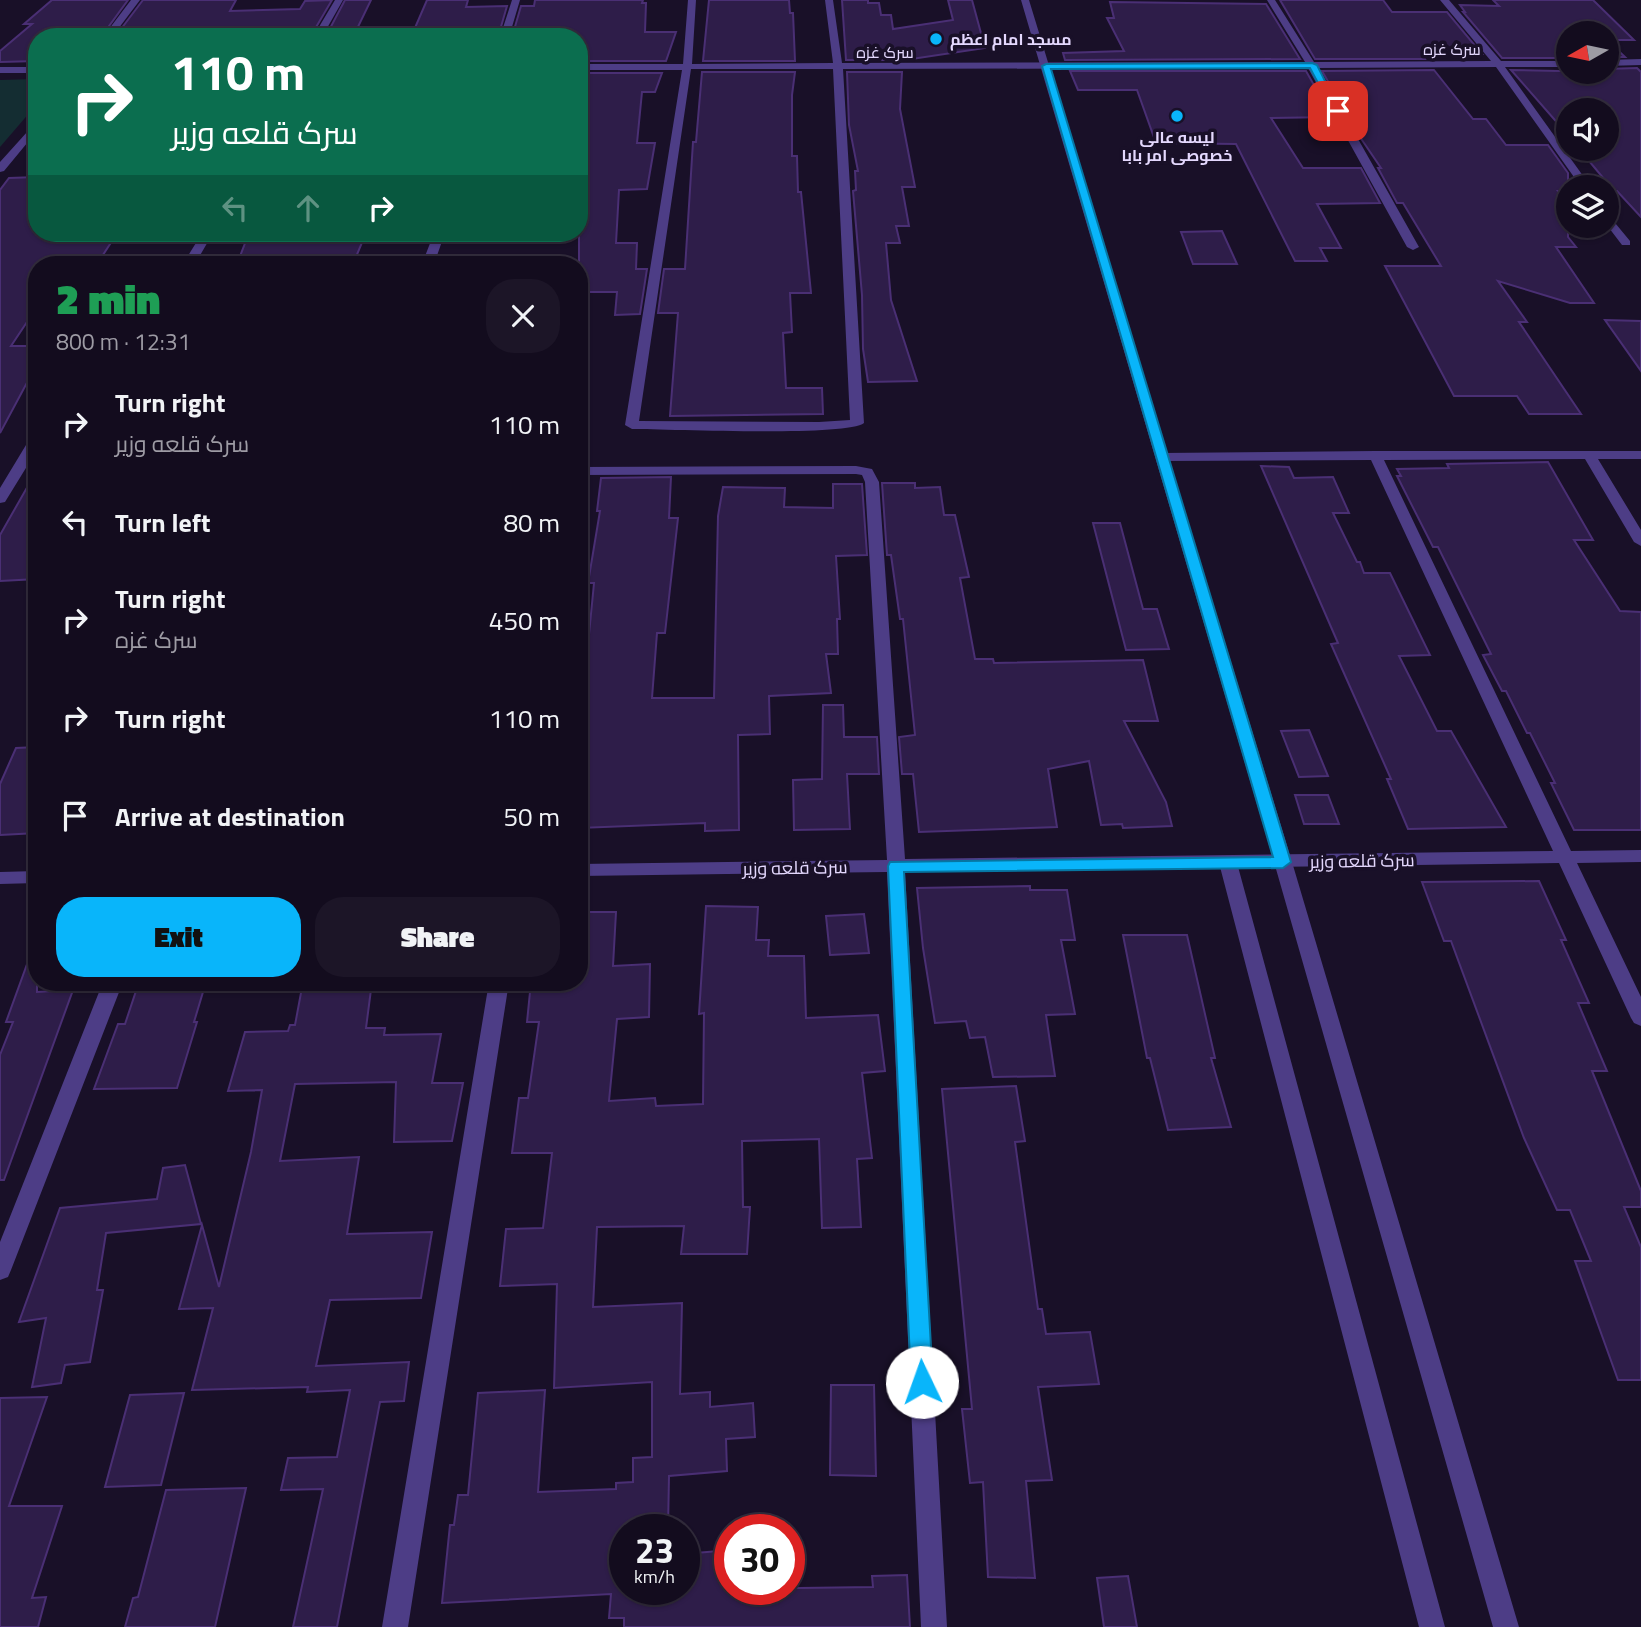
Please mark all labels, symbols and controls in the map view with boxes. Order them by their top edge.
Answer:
north arrow [1556,21,1619,84]
map controls [1556,21,1619,238]
place label: مسجد امام اعظم [950,27,1071,51]
marker: مسجد امام اعظم [928,31,944,47]
text: 110 m [171,34,305,109]
street label: سرک غزه [1423,37,1481,61]
street label: سرک غزه [856,40,914,64]
icon: right [56,56,147,147]
pin [1308,81,1368,141]
icon: arrive [1319,92,1357,130]
button: sound [1556,98,1619,161]
text: سرک قلعه وزیر [171,108,358,156]
marker: لیسه عالی خصوصی امر بابا [1169,108,1185,124]
place label: لیسه عالی خصوصی امر بابا [1122,125,1232,167]
button: layers [1556,175,1619,238]
icon: left [216,189,254,227]
icon: ahead [289,189,327,227]
icon: right [362,189,400,227]
text: 2 min [56,266,160,330]
button: close [486,279,560,353]
text: 800 m · 12:31 [56,324,191,359]
text: Turn right [115,383,226,422]
icon: right [56,405,94,443]
text: 110 m [489,405,560,444]
text: سرک قلعه وزیر [115,426,249,461]
icon: left [56,503,94,541]
text: Turn left [115,503,210,542]
text: 80 m [503,503,560,542]
text: Turn right [115,579,226,618]
icon: right [56,601,94,639]
text: 450 m [489,601,560,640]
text: سرک غزه [115,622,198,657]
icon: right [56,699,94,737]
text: Turn right [115,699,226,738]
text: 110 m [489,699,560,738]
icon: arrive [56,797,94,835]
text: Arrive at destination [115,797,345,836]
text: 50 m [503,797,560,836]
street label: سرک قلعه وزیر [1308,846,1415,875]
street label: سرک قلعه وزیر [741,853,848,882]
button: Exit [56,897,301,977]
button: Share [315,897,560,977]
position arrow [885,1345,959,1419]
speed limit sign: 30 [714,1514,805,1605]
text: 23 [635,1523,674,1577]
text: km/h [634,1563,675,1590]

